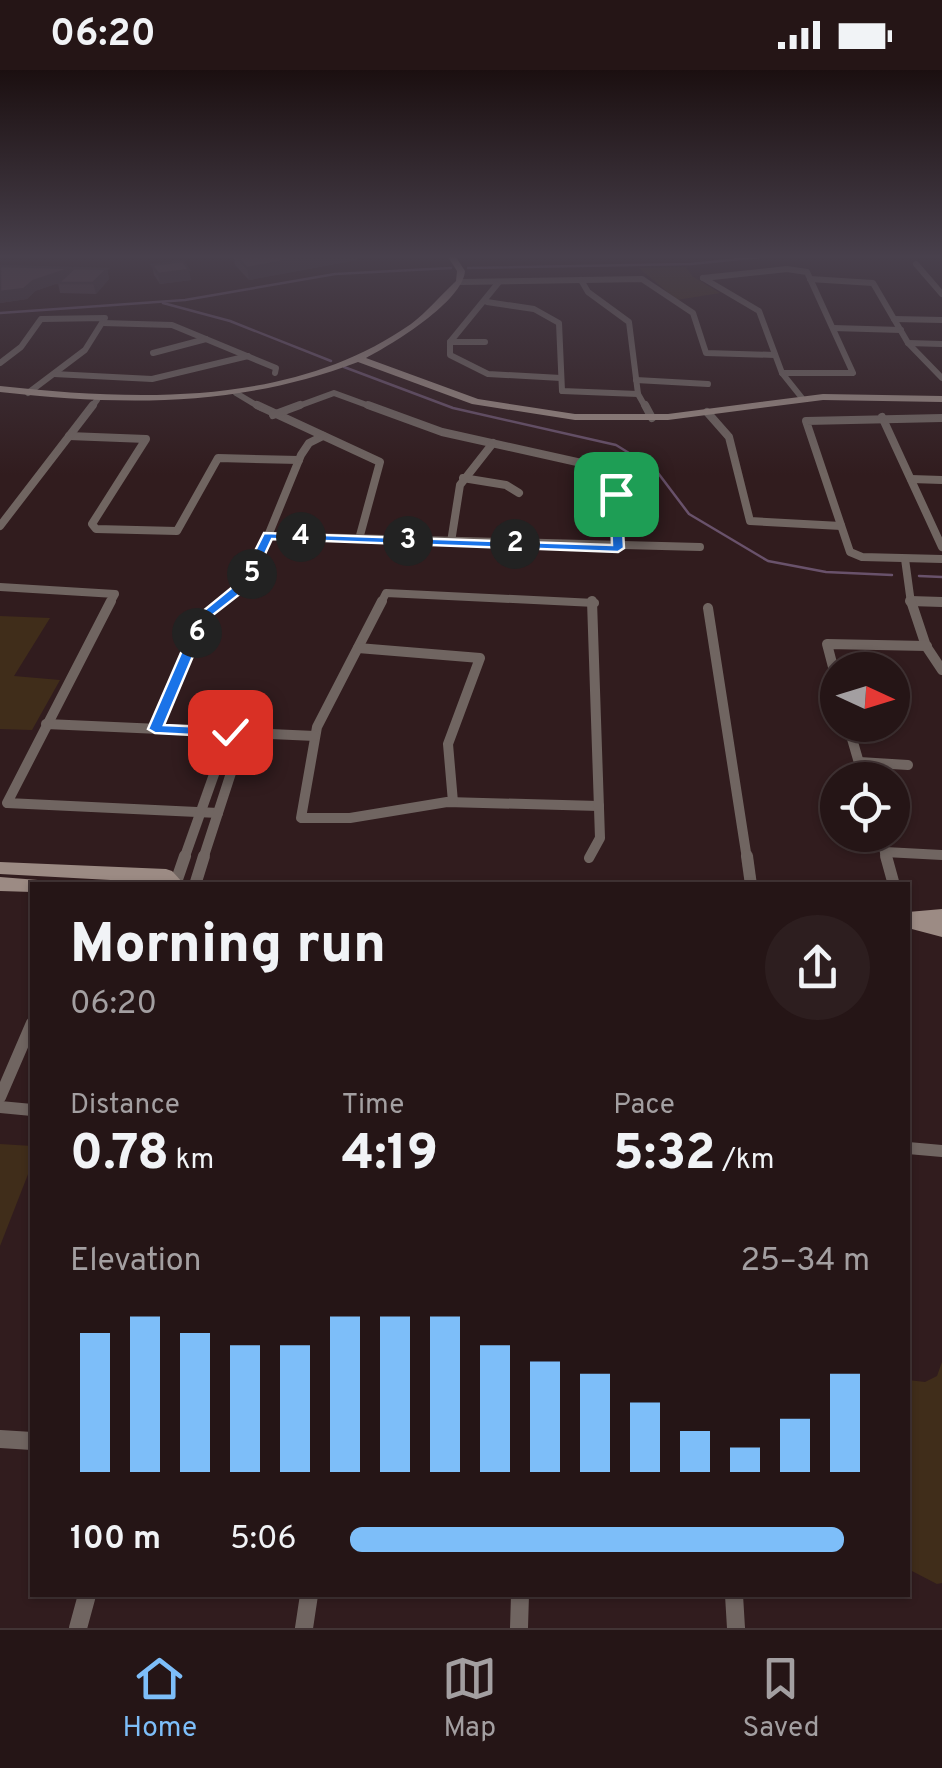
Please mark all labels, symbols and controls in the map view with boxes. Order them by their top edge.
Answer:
text: 06:20 [50,11,156,60]
pin [574,452,659,537]
icon: arrive [589,467,644,522]
pin: 4 [276,512,326,562]
pin: 3 [383,516,433,566]
text: 4 [292,519,310,555]
pin: 2 [490,519,540,569]
text: 3 [400,523,416,559]
text: 2 [506,526,524,562]
pin: 5 [227,549,277,599]
text: 5 [243,556,261,592]
pin: 6 [172,608,222,658]
text: 6 [188,615,206,651]
north arrow [820,652,910,742]
map controls [820,652,910,852]
pin [188,690,273,775]
icon: check [203,705,258,760]
button: locate [820,762,910,852]
text: Morning run [70,912,386,982]
button: share [765,915,870,1020]
text: 06:20 [70,985,157,1025]
text: Distance [70,1088,180,1124]
text: Time [342,1088,404,1124]
text: Pace [613,1088,675,1124]
text: 0.78 [70,1124,169,1187]
text: 4:19 [342,1124,438,1187]
text: 5:32 [613,1124,716,1187]
text: km [169,1143,214,1179]
text: /km [716,1143,774,1179]
text: Elevation [70,1242,202,1282]
text: 25–34 m [740,1242,870,1282]
text: 100 m [70,1520,161,1560]
text: 5:06 [230,1520,297,1560]
tab: Home [123,1651,197,1747]
tab: Map [442,1651,497,1747]
tab: Saved [742,1651,819,1747]

